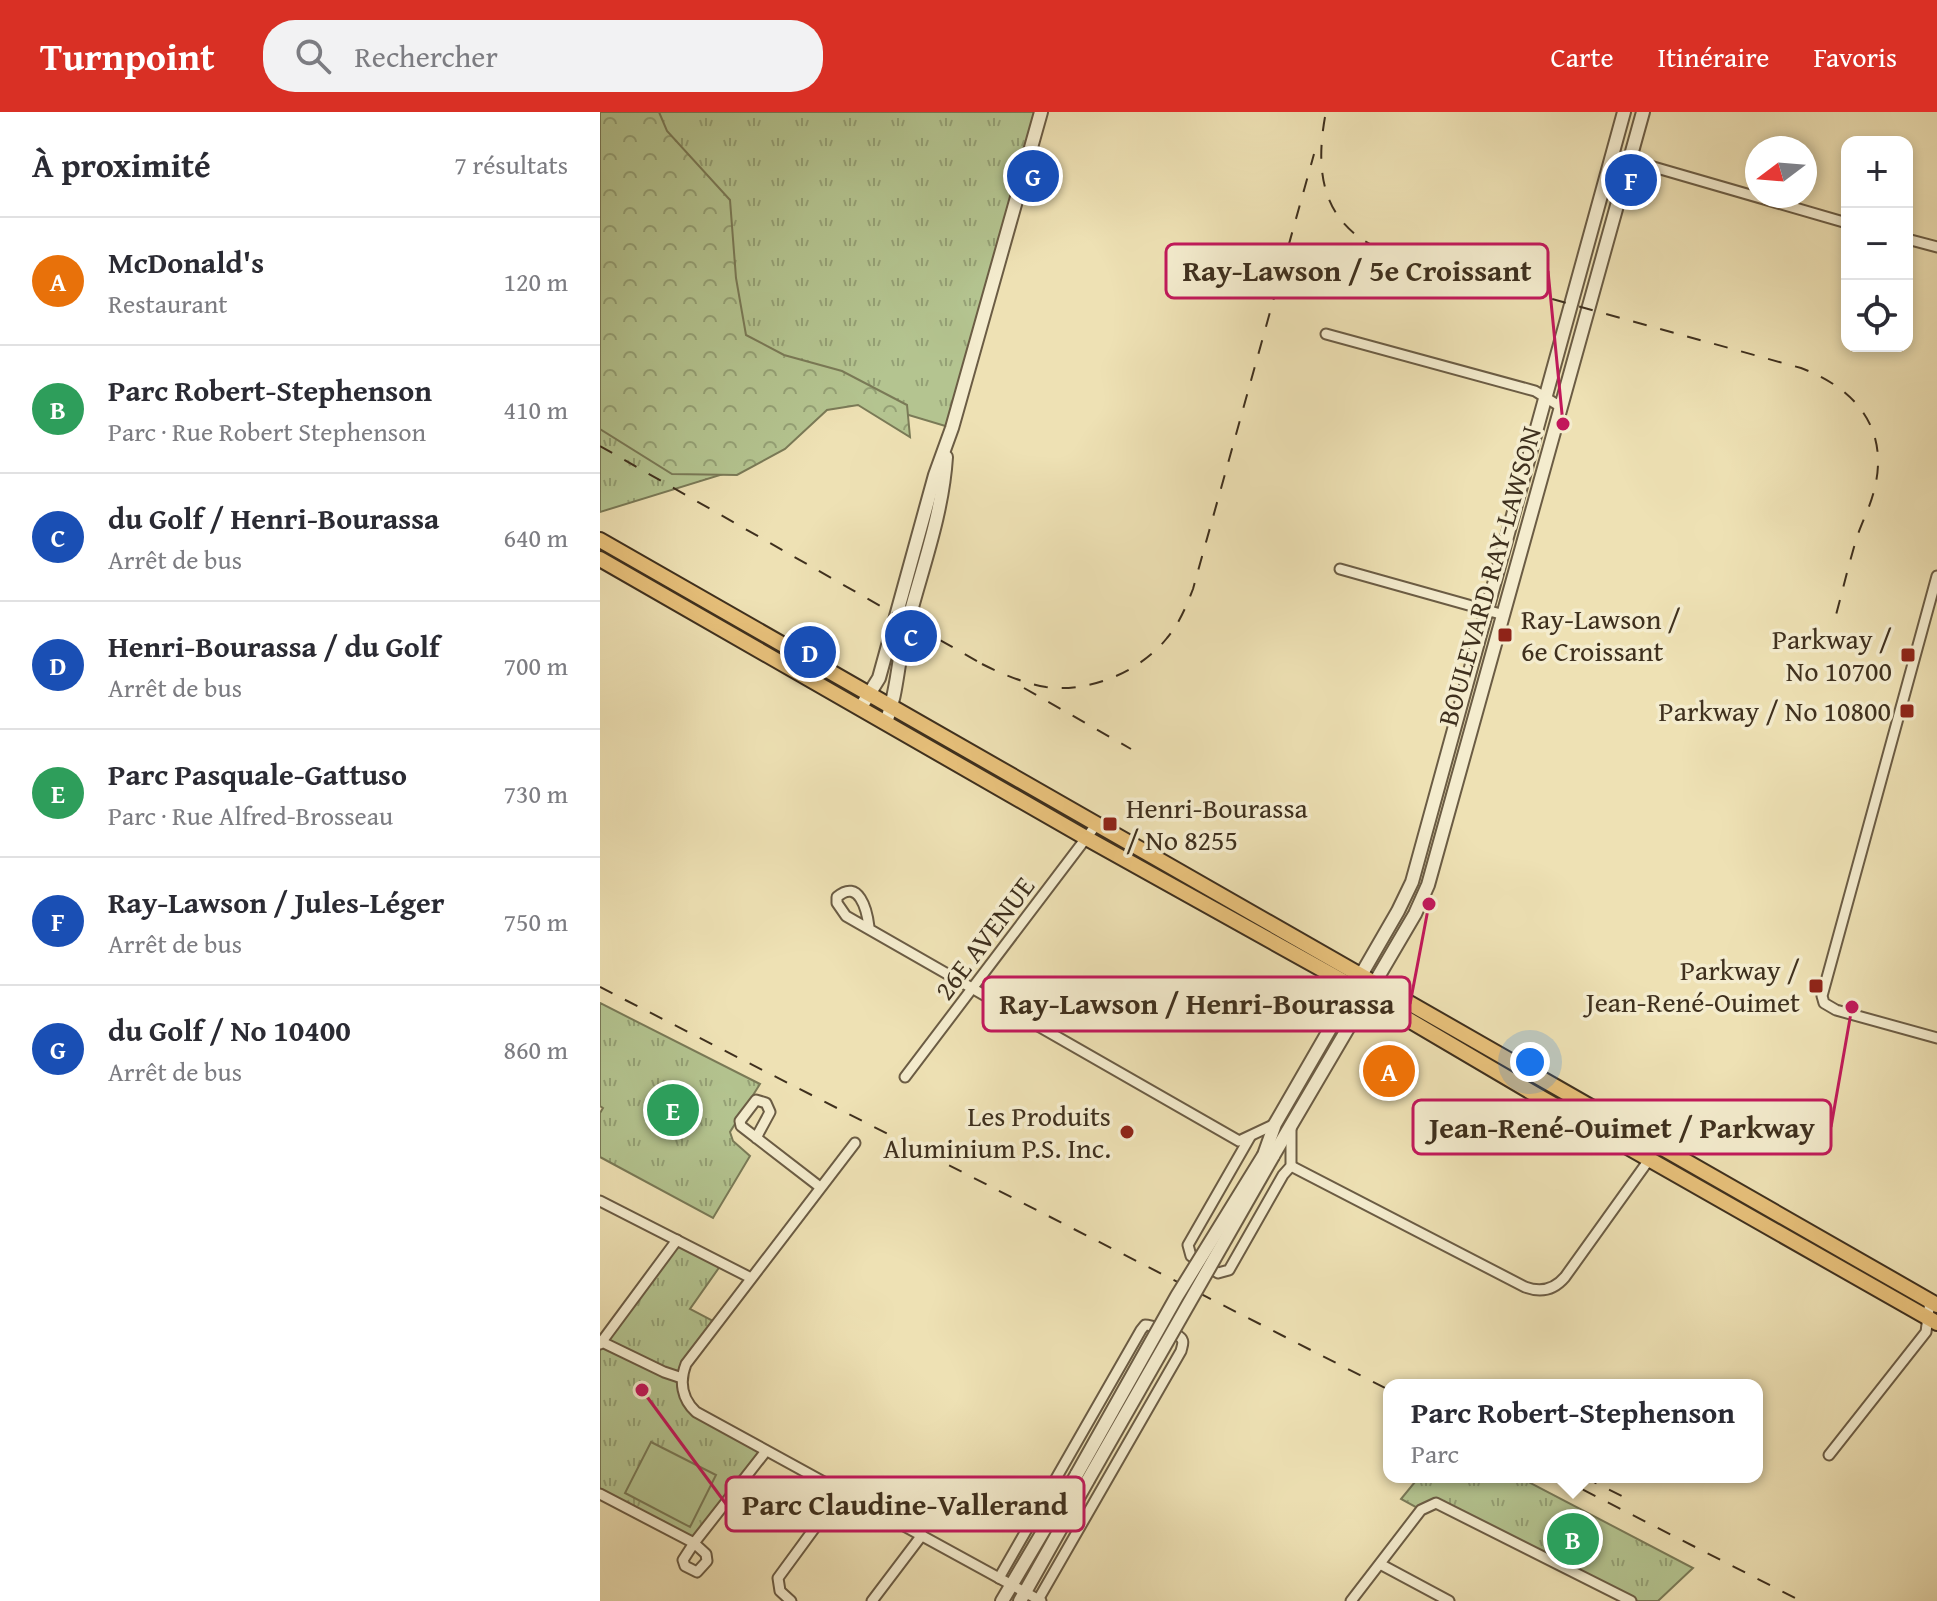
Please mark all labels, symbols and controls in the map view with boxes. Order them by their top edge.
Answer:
search box [263,20,823,92]
text: Turnpoint [40,28,215,84]
icon: search [291,34,335,78]
text: Rechercher [355,34,498,78]
text: Carte [1551,36,1614,77]
text: Itinéraire [1658,36,1769,77]
text: Favoris [1813,36,1897,77]
north arrow [1745,136,1817,208]
map controls [1841,136,1913,352]
button: + [1841,136,1913,208]
text: À proximité [32,140,211,189]
text: 7 résultats [454,145,568,184]
pin: G [1007,146,1059,206]
pin: F [1605,150,1657,210]
button: − [1841,208,1913,280]
text: McDonald's [108,240,264,284]
callout: Ray-Lawson / 5e Croissant [1166,244,1548,298]
text: Ray-Lawson / 5e Croissant [1182,248,1532,292]
text: A [50,262,66,301]
text: 120 m [503,262,568,301]
button: locate [1841,280,1913,352]
text: Restaurant [108,284,228,323]
text: Parc Robert-Stephenson [108,368,432,412]
text: B [50,390,66,429]
text: 410 m [503,390,568,429]
text: Parc · Rue Robert Stephenson [108,412,426,451]
street label: BOULEVARD RAY-LAWSON [1426,421,1551,730]
text: du Golf / Henri-Bourassa [108,496,440,540]
text: C [51,518,65,557]
text: 640 m [503,518,568,557]
text: Arrêt de bus [108,540,242,579]
place label: Ray-Lawson / 6e Croissant [1521,598,1681,671]
pin: C [885,606,937,666]
place label: Parkway / No 10700 [1772,618,1892,691]
pin: D [784,622,836,682]
text: Henri-Bourassa / du Golf [108,624,440,668]
marker: Ray-Lawson / 6e Croissant [1496,626,1514,644]
text: D [50,646,66,685]
text: 700 m [503,646,568,685]
marker: Parkway / No 10700 [1899,646,1917,664]
text: Arrêt de bus [108,668,242,707]
place label: Parkway / No 10800 [1659,690,1891,731]
marker: Parkway / No 10800 [1898,702,1916,720]
text: Parc Pasquale-Gattuso [108,752,407,796]
text: E [51,774,65,813]
text: 730 m [503,774,568,813]
place label: Henri-Bourassa / No 8255 [1126,787,1308,860]
text: Parc · Rue Alfred-Brosseau [108,796,393,835]
marker: Henri-Bourassa / No 8255 [1101,815,1119,833]
street label: 26E AVENUE [923,867,1044,1008]
text: Ray-Lawson / Jules-Léger [108,880,444,924]
text: F [51,902,65,941]
text: 750 m [503,902,568,941]
text: Arrêt de bus [108,924,242,963]
place label: Parkway / Jean-René-Ouimet [1583,949,1800,1022]
callout: Ray-Lawson / Henri-Bourassa [983,977,1410,1031]
marker: Parkway / Jean-René-Ouimet [1807,977,1825,995]
text: Ray-Lawson / Henri-Bourassa [999,981,1395,1025]
text: du Golf / No 10400 [108,1008,351,1052]
text: G [50,1030,66,1069]
text: 860 m [503,1030,568,1069]
pin: A [1363,1041,1415,1101]
your location [1510,1042,1550,1082]
text: Arrêt de bus [108,1052,242,1091]
pin: E [647,1080,699,1140]
place label: Les Produits Aluminium P.S. Inc. [883,1095,1111,1168]
callout: Jean-René-Ouimet / Parkway [1413,1100,1831,1154]
text: Jean-René-Ouimet / Parkway [1424,1105,1816,1149]
marker: Les Produits Aluminium P.S. Inc. [1118,1123,1136,1141]
popup [1383,1379,1763,1483]
text: Parc Robert-Stephenson [1411,1390,1735,1434]
text: Parc [1411,1434,1459,1473]
callout: Parc Claudine-Vallerand [726,1477,1084,1531]
text: Parc Claudine-Vallerand [742,1482,1069,1526]
pin: B [1547,1509,1599,1569]

